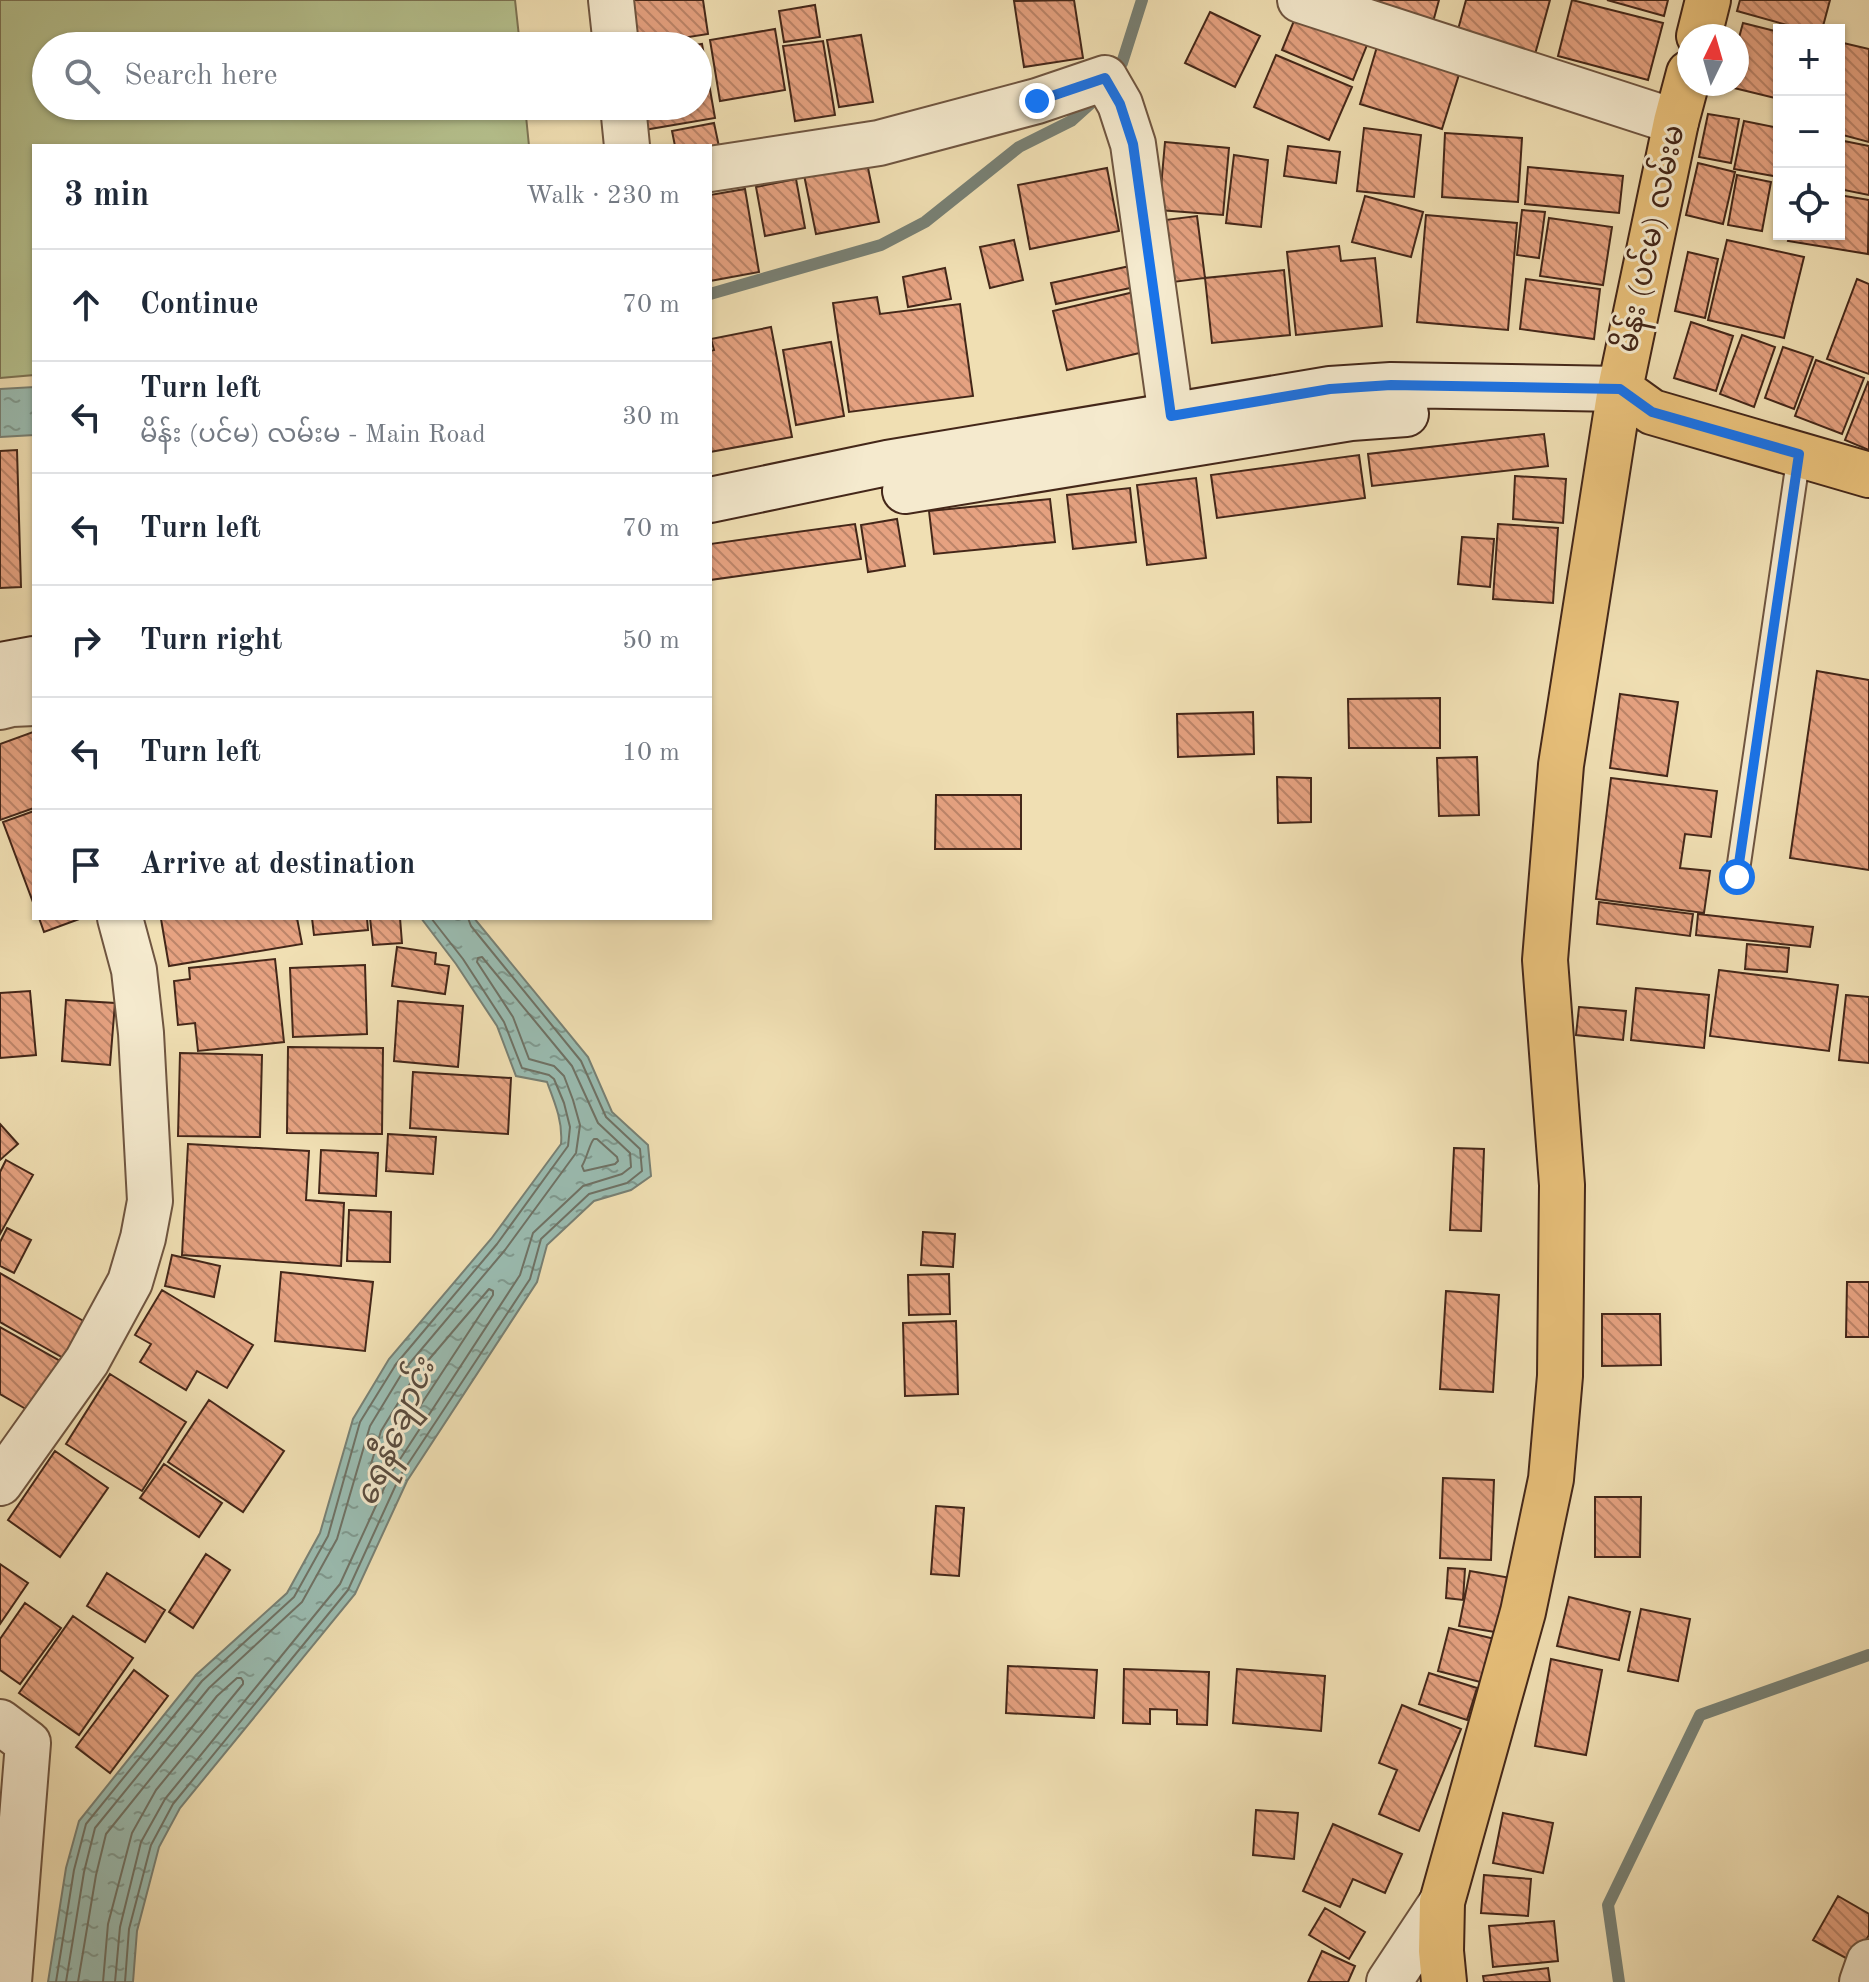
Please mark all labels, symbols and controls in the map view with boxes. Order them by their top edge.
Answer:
north arrow [1677,24,1749,96]
map controls [1773,24,1845,240]
button: + [1773,24,1845,96]
search box [32,32,712,120]
icon: search [60,54,104,98]
text: Search here [124,61,278,91]
route end [1019,83,1055,119]
button: − [1773,96,1845,168]
street label: မိန်း (ပင်မ) လမ်းမ [1604,121,1699,357]
button: locate [1773,168,1845,240]
text: 3 min [64,179,149,213]
text: Walk · 230 m [526,183,680,209]
icon: ahead [64,283,108,327]
text: Continue [140,290,259,320]
text: 70 m [622,292,680,318]
text: Turn left [140,374,261,404]
icon: left [64,395,108,439]
text: 30 m [622,404,680,430]
text: မိန်း (ပင်မ) လမ်းမ - Main Road [140,422,486,448]
icon: left [64,507,108,551]
text: Turn left [140,514,261,544]
text: 70 m [622,516,680,542]
icon: right [64,619,108,663]
text: Turn right [140,626,282,656]
text: 50 m [622,628,680,654]
icon: left [64,731,108,775]
text: Turn left [140,738,261,768]
text: 10 m [622,740,680,766]
icon: arrive [64,843,108,887]
text: Arrive at destination [140,850,415,880]
route start [1719,859,1755,895]
water label: ရေနီချောင်း [343,1350,449,1514]

